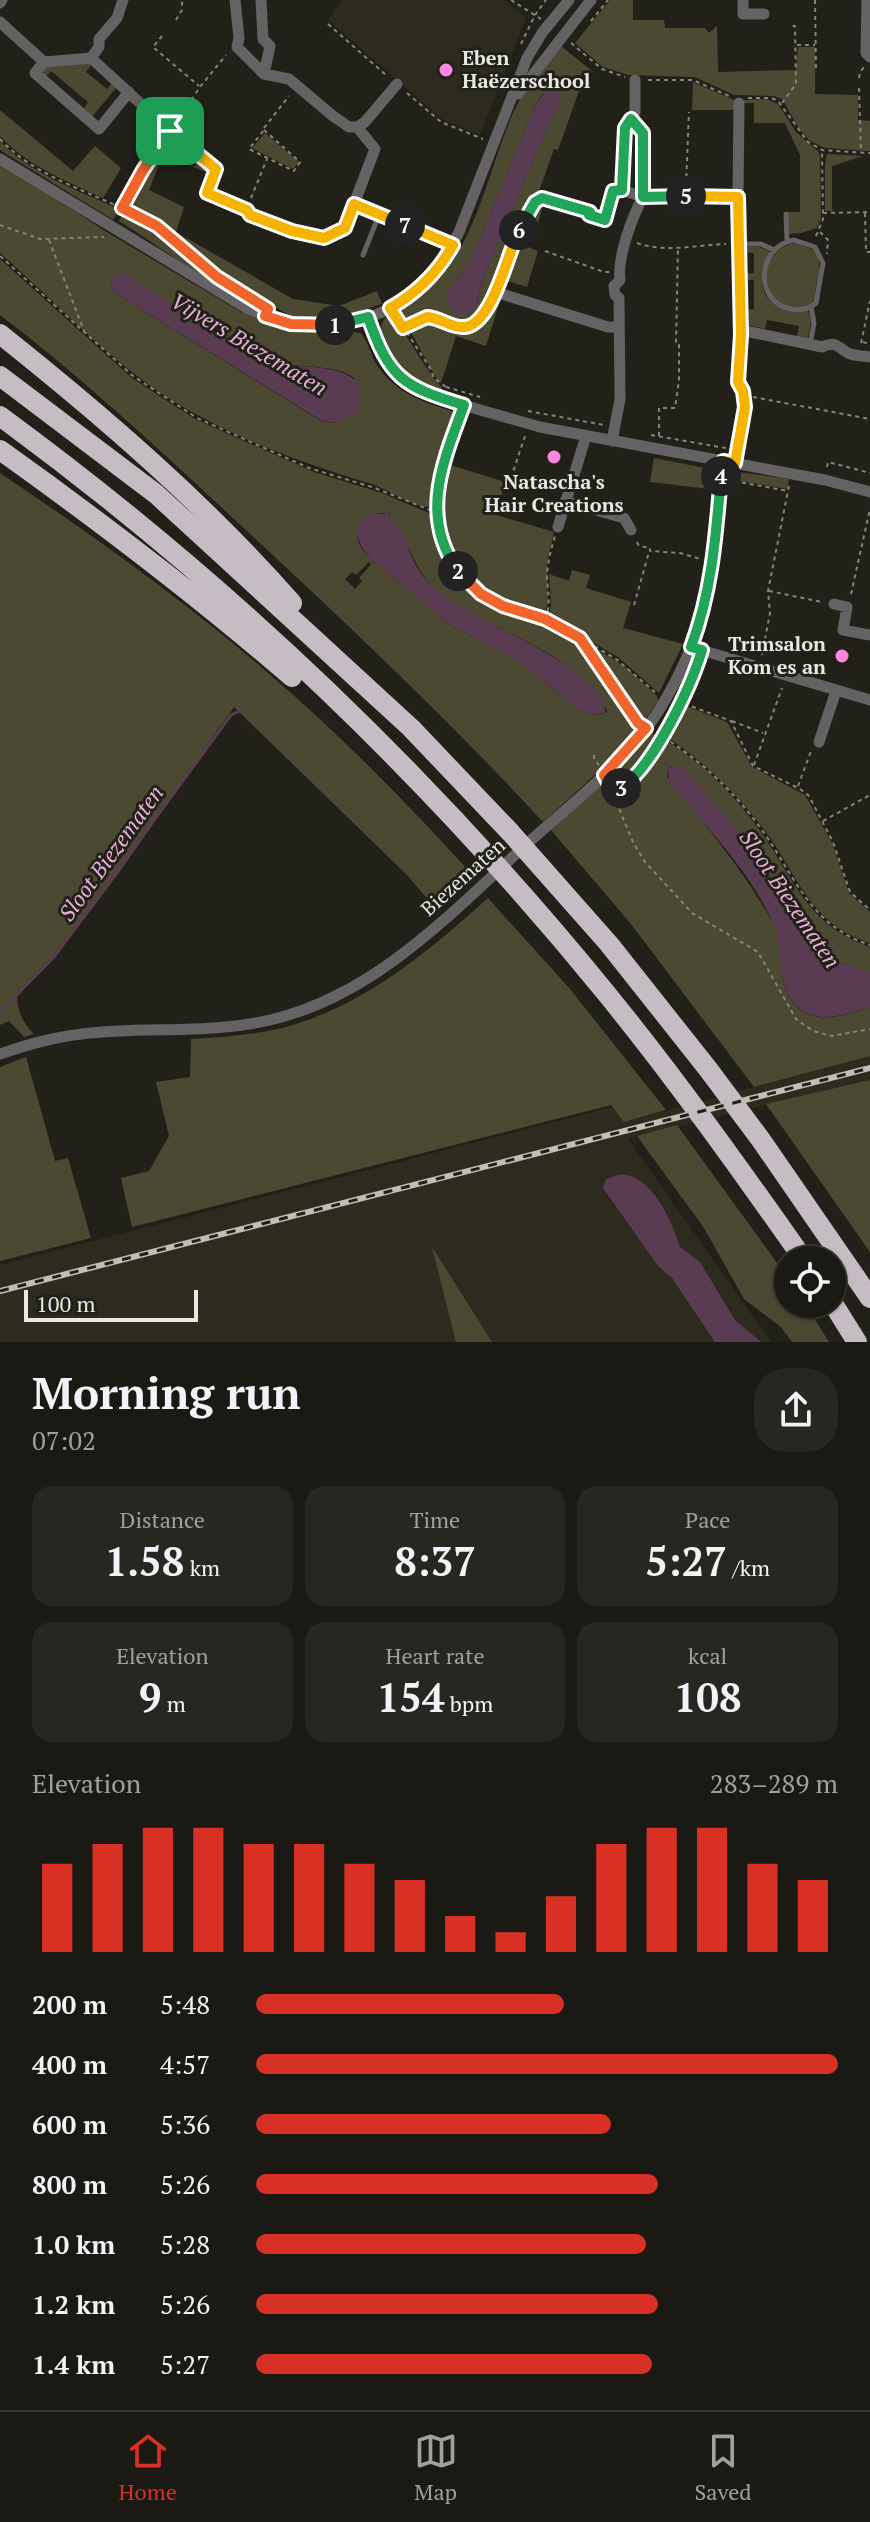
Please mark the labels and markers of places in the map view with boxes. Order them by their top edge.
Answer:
place label: Eben Haëzerschool [462,44,591,94]
marker: Eben Haëzerschool [437,61,455,79]
pin [136,97,204,165]
pin: 5 [666,176,706,216]
pin: 7 [385,205,425,245]
pin: 6 [499,210,539,250]
pin: 1 [315,305,355,345]
marker: Natascha's Hair Creations [545,448,563,466]
pin: 4 [701,456,741,496]
place label: Natascha's Hair Creations [484,468,624,518]
pin: 2 [438,551,478,591]
place label: Trimsalon Kom es an [728,630,826,680]
marker: Trimsalon Kom es an [833,647,851,665]
pin: 3 [601,768,641,808]

